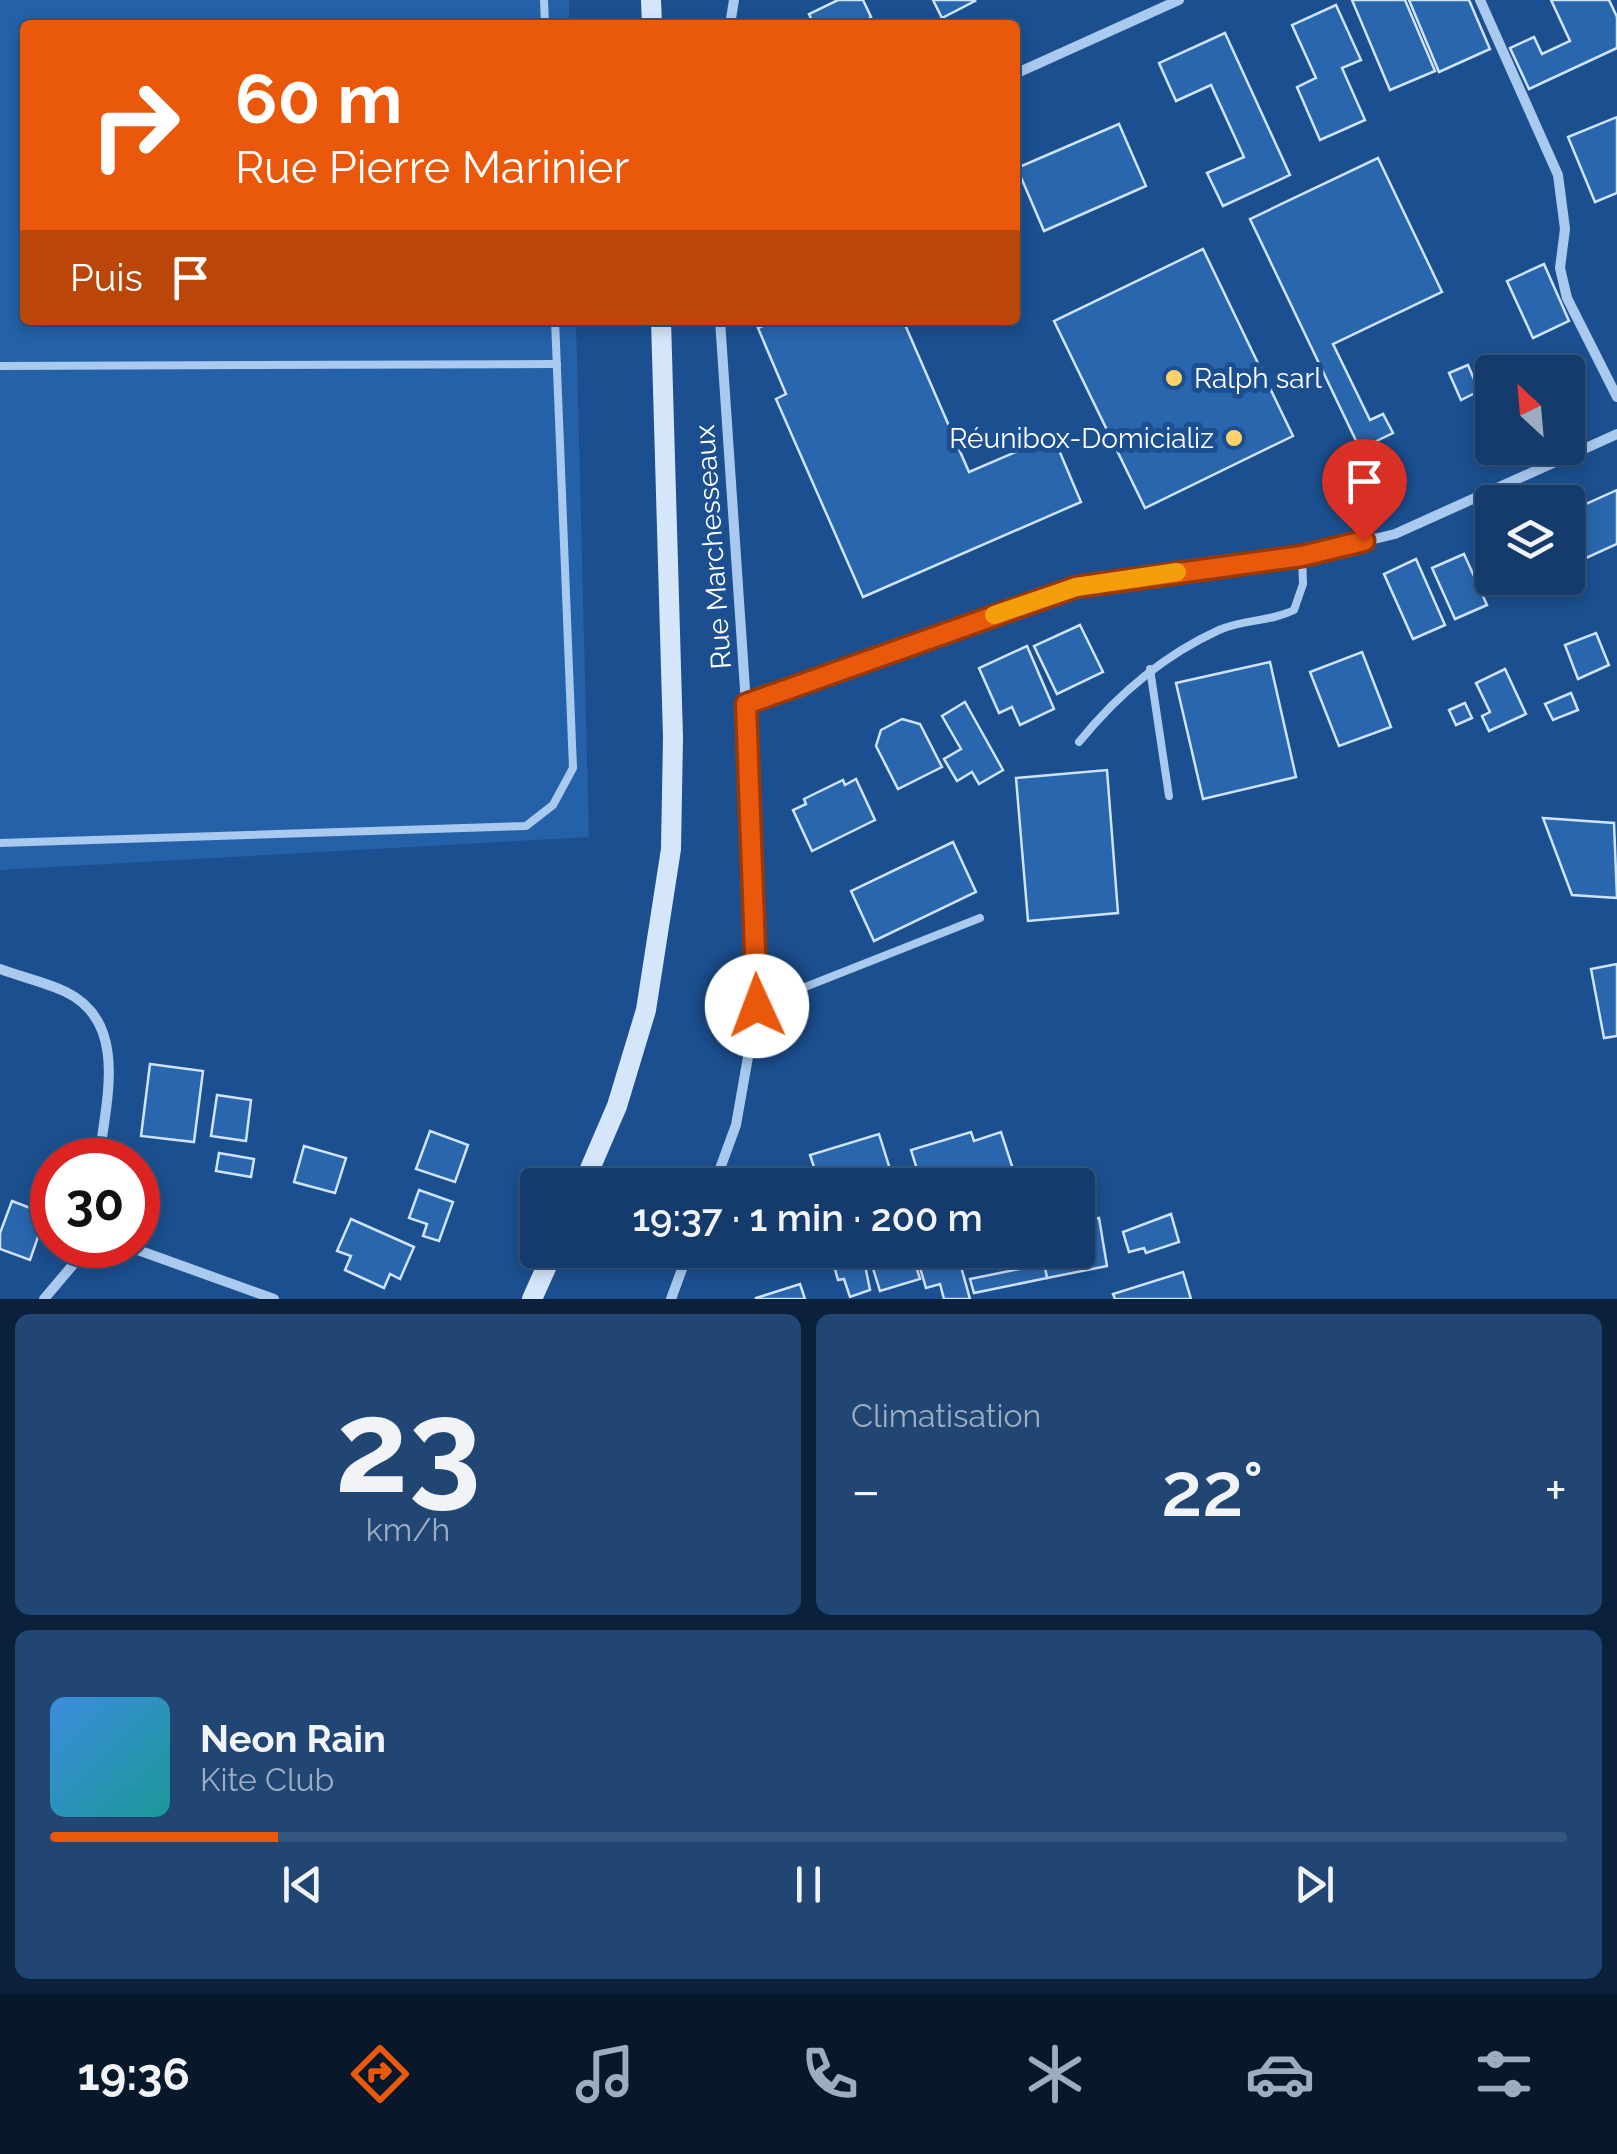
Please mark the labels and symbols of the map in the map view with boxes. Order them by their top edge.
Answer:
north arrow [1475,355,1585,465]
place label: Ralph sarl [1194,362,1322,395]
marker: Ralph sarl [1163,367,1185,389]
place label: Réunibox-Domicializ [949,422,1214,455]
street label: Rue Marchesseaux [688,424,738,670]
marker: Réunibox-Domicializ [1223,427,1245,449]
pin [1322,439,1407,542]
position arrow [705,954,809,1058]
speed limit sign: 30 [30,1138,160,1268]

